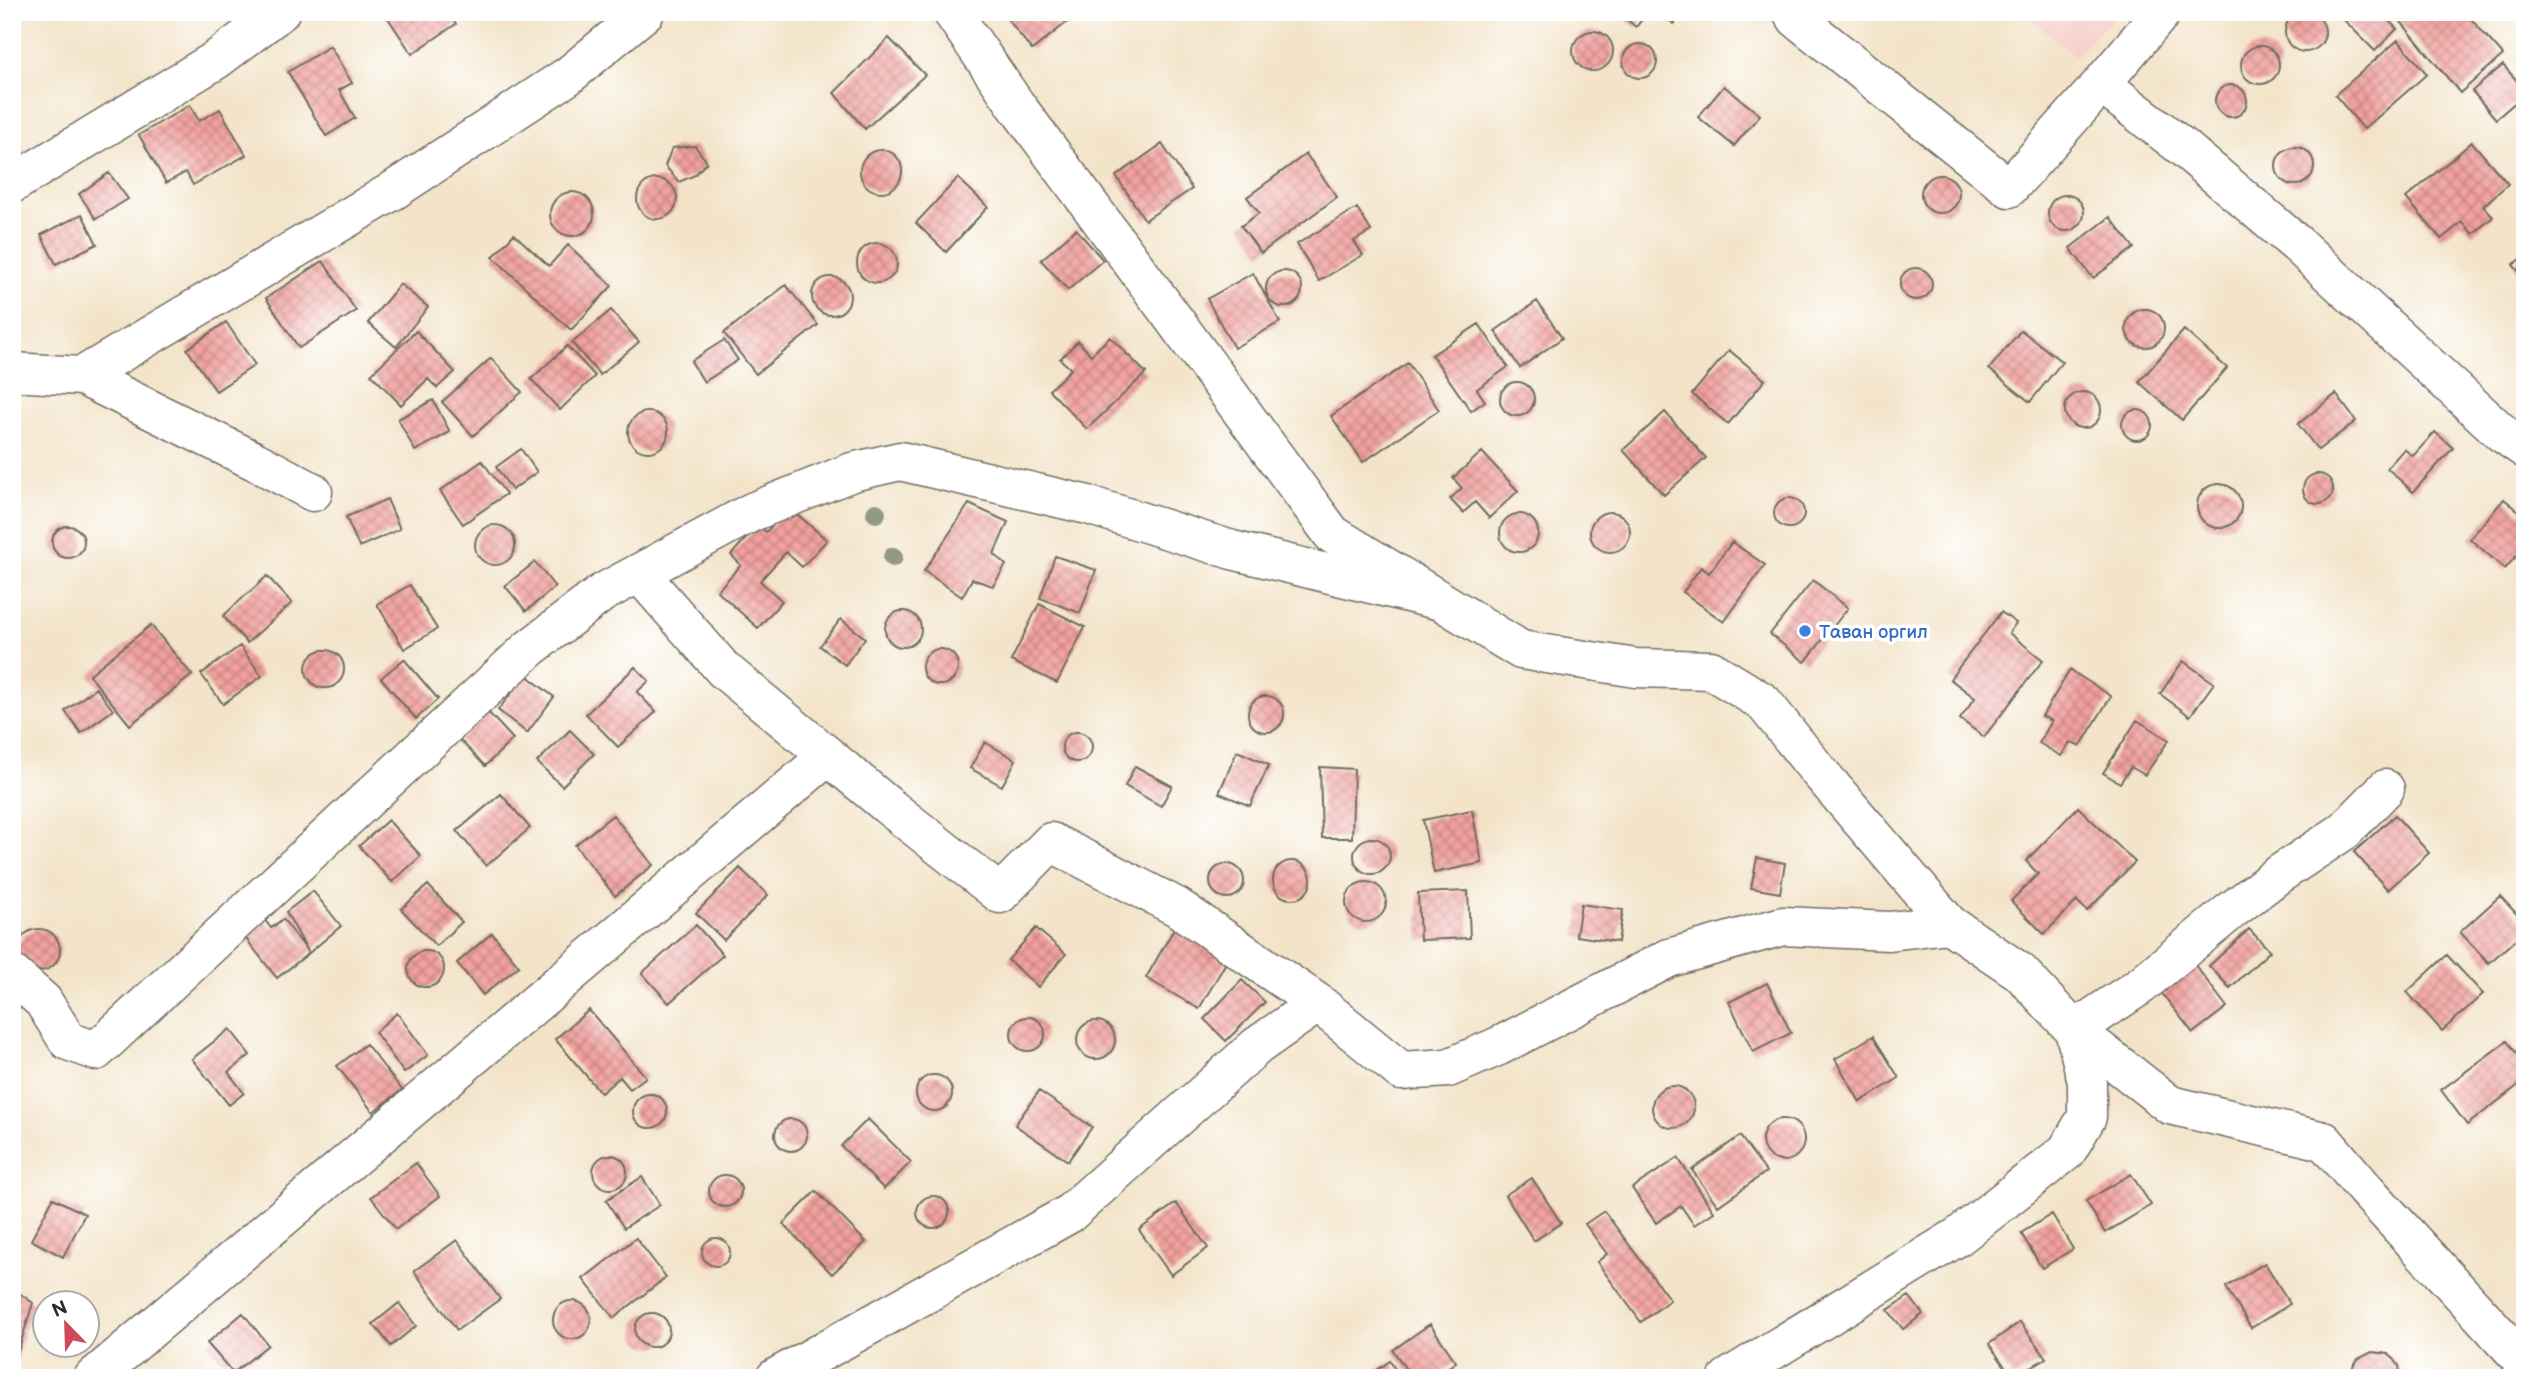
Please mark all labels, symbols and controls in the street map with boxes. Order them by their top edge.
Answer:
place label: Таван оргил [1819,621,1928,644]
marker: Таван оргил [1797,623,1813,639]
north arrow [32,1288,102,1358]
text: N [49,1296,71,1323]

